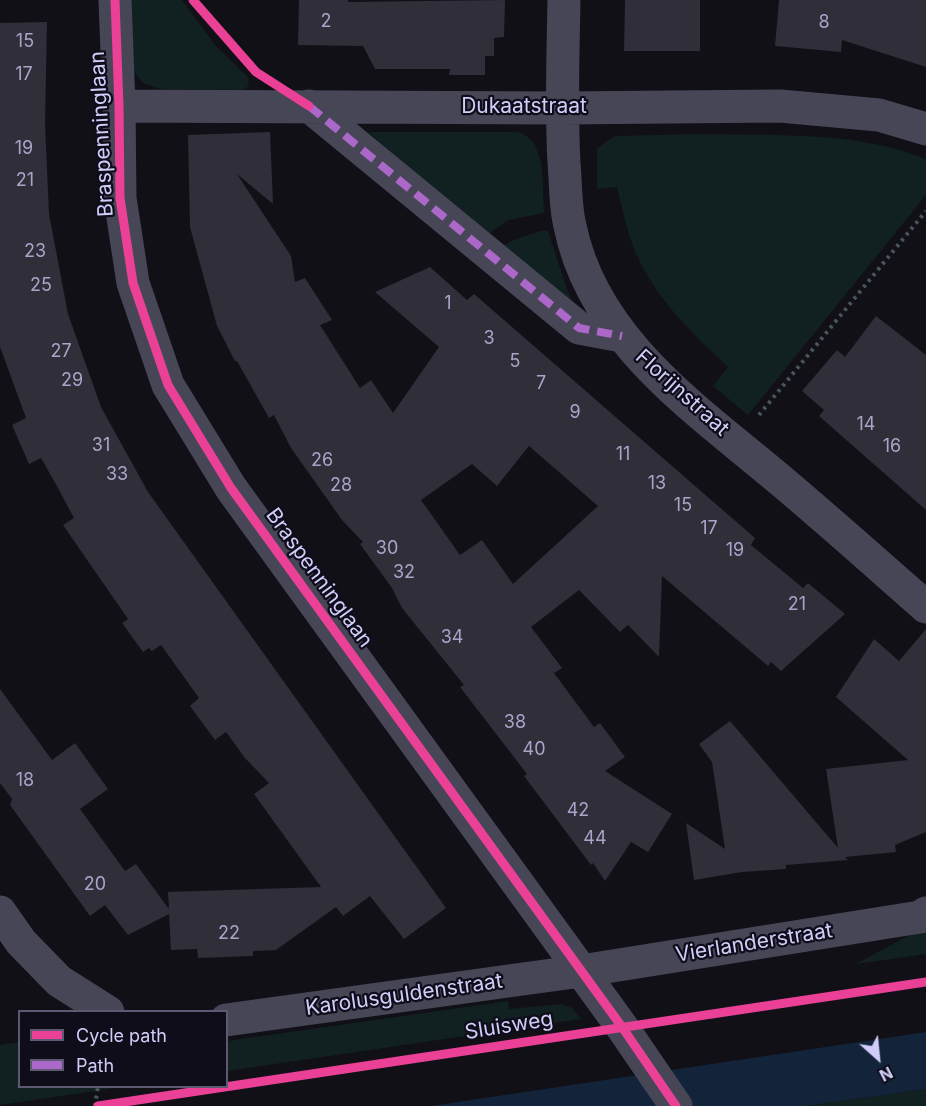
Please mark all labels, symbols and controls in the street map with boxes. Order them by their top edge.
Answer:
house number: 2 [321,11,331,33]
house number: 8 [818,12,830,34]
house number: 15 [16,31,34,53]
street label: Braspenninglaan [85,51,119,217]
house number: 17 [15,64,33,86]
street label: Dukaatstraat [461,94,587,120]
house number: 19 [15,138,33,160]
house number: 21 [16,170,34,192]
house number: 23 [24,241,46,263]
house number: 25 [30,275,52,297]
house number: 1 [444,293,452,315]
house number: 3 [483,328,495,350]
house number: 27 [50,341,72,363]
street label: Florijnstraat [630,344,734,442]
house number: 5 [510,351,520,373]
house number: 29 [61,370,83,392]
house number: 7 [536,373,546,395]
house number: 9 [569,402,581,424]
house number: 14 [857,414,875,436]
house number: 31 [92,435,110,457]
house number: 16 [883,436,901,458]
house number: 11 [616,444,630,466]
house number: 26 [311,450,333,472]
house number: 33 [106,464,128,486]
house number: 13 [648,473,666,495]
house number: 28 [330,475,352,497]
house number: 15 [674,495,692,517]
street label: Braspenninglaan [260,503,378,653]
house number: 17 [700,518,718,540]
house number: 30 [376,538,398,560]
house number: 19 [726,540,744,562]
house number: 32 [393,562,415,584]
house number: 21 [788,594,806,616]
house number: 34 [441,627,463,649]
house number: 38 [504,712,526,734]
house number: 40 [523,739,545,761]
house number: 18 [16,770,34,792]
house number: 42 [567,800,589,822]
house number: 44 [583,828,607,850]
house number: 20 [84,874,106,896]
street label: Vierlanderstraat [674,918,834,968]
house number: 22 [218,923,240,945]
street label: Karolusguldenstraat [304,969,504,1021]
street label: Sluisweg [463,1007,555,1045]
legend [18,1010,228,1088]
text: Cycle path [76,1025,167,1046]
north arrow [848,1028,908,1088]
text: Path [76,1055,114,1076]
text: N [876,1062,896,1086]

